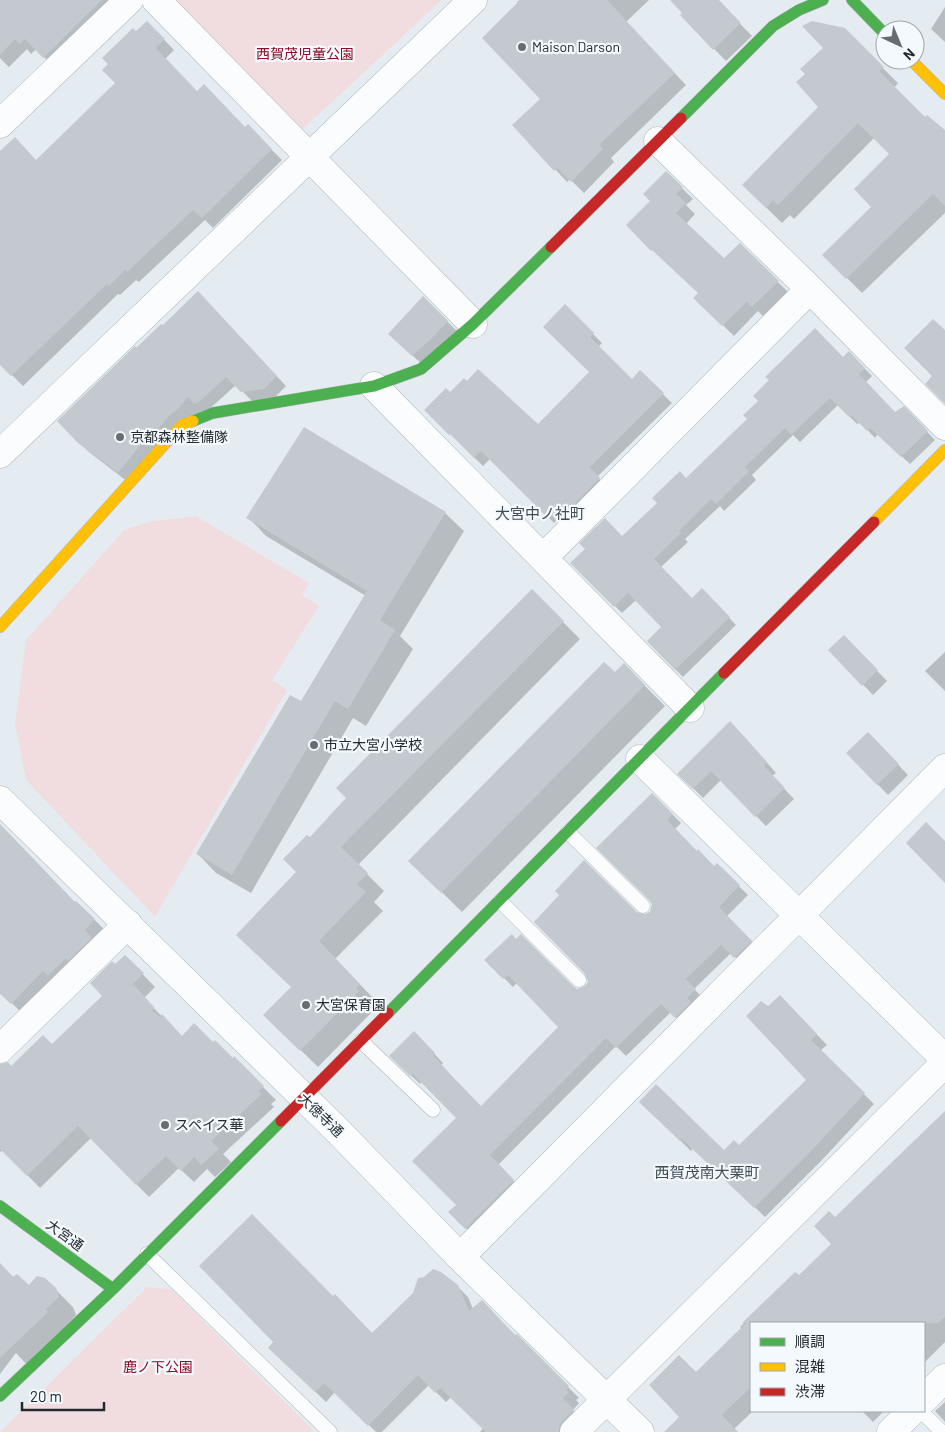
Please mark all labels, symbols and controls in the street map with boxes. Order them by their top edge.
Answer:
north arrow [875,20,925,70]
place label: Maison Darson [532,38,620,55]
marker: Maison Darson [516,41,528,53]
park label: 西賀茂児童公園 [256,45,354,62]
text: N [900,45,919,64]
place label: 京都森林整備隊 [130,428,228,445]
marker: 京都森林整備隊 [114,431,126,443]
district label: 大宮中ノ社町 [495,504,585,522]
place label: 市立大宮小学校 [324,736,422,753]
marker: 市立大宮小学校 [308,739,320,751]
place label: 大宮保育園 [316,996,386,1013]
marker: 大宮保育園 [300,999,312,1011]
street label: 大徳寺通 [295,1089,347,1140]
place label: スペイス華 [175,1116,244,1133]
marker: スペイス華 [159,1119,171,1131]
district label: 西賀茂南大栗町 [654,1163,760,1181]
street label: 大宮通 [43,1215,87,1254]
legend [750,1322,925,1412]
text: 順調 [795,1332,825,1350]
text: 混雑 [795,1357,825,1375]
park label: 鹿ノ下公園 [123,1358,193,1375]
scale bar [22,1380,105,1412]
text: 渋滞 [795,1382,825,1400]
text: 20 m [30,1387,62,1405]

